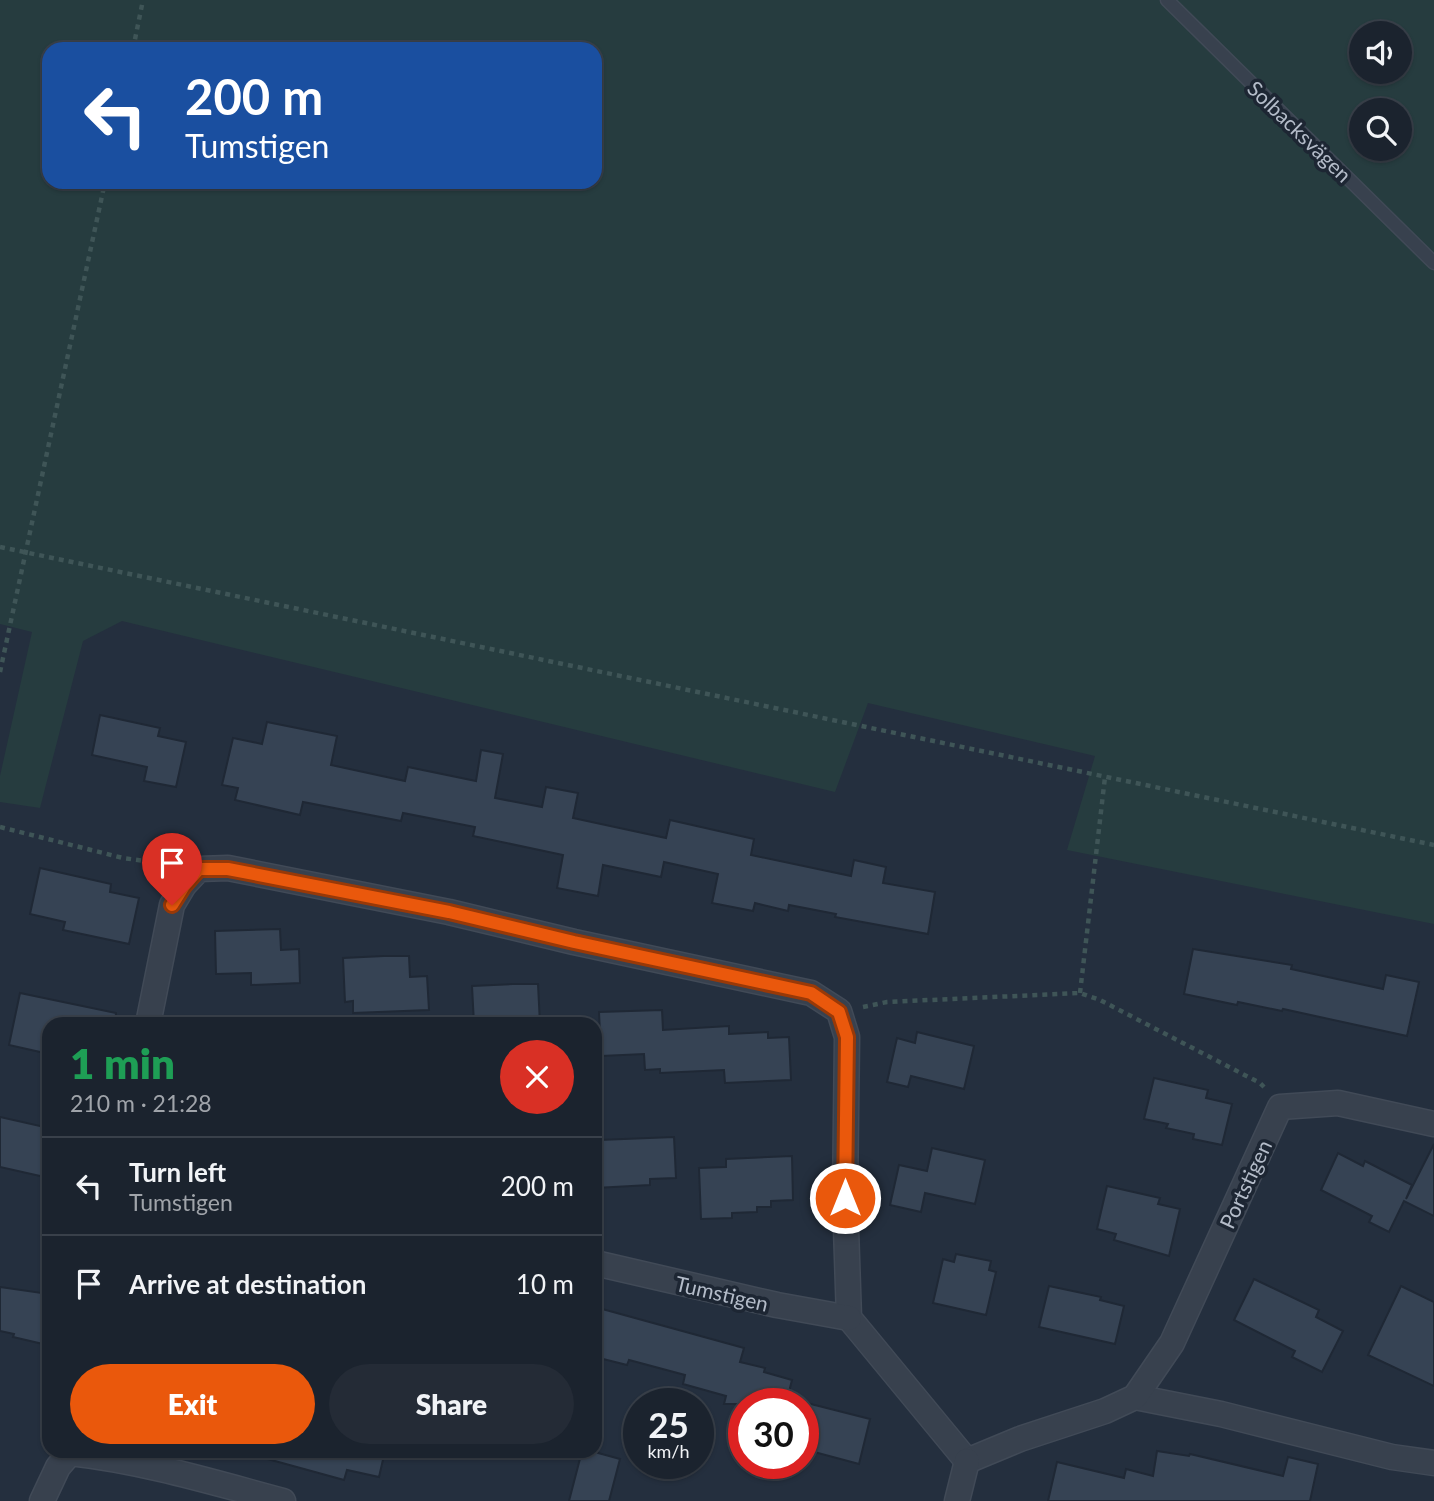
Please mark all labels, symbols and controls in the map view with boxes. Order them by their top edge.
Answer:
map controls [1349,21,1412,161]
button: sound [1349,21,1412,84]
text: 200 m [185,67,323,125]
icon: left [70,70,161,161]
street label: Solbacksvägen [1243,75,1357,187]
button: search [1349,98,1412,161]
text: Tumstigen [185,126,329,165]
pin [142,833,202,905]
icon: arrive [153,844,191,882]
text: 1 min [70,1038,175,1088]
button: close [500,1040,574,1114]
text: 210 m · 21:28 [70,1089,212,1117]
street label: Portstigen [1214,1136,1276,1232]
text: Turn left [129,1156,226,1188]
position arrow [808,1161,882,1235]
icon: left [70,1167,108,1205]
text: 200 m [501,1170,574,1202]
text: Tumstigen [129,1188,233,1216]
icon: arrive [70,1265,108,1303]
text: Arrive at destination [129,1268,366,1300]
text: 10 m [516,1268,574,1300]
street label: Tumstigen [673,1270,771,1316]
button: Exit [70,1364,315,1444]
button: Share [329,1364,574,1444]
speed limit sign: 30 [728,1388,819,1479]
text: 25 [648,1403,689,1445]
text: km/h [647,1440,690,1462]

